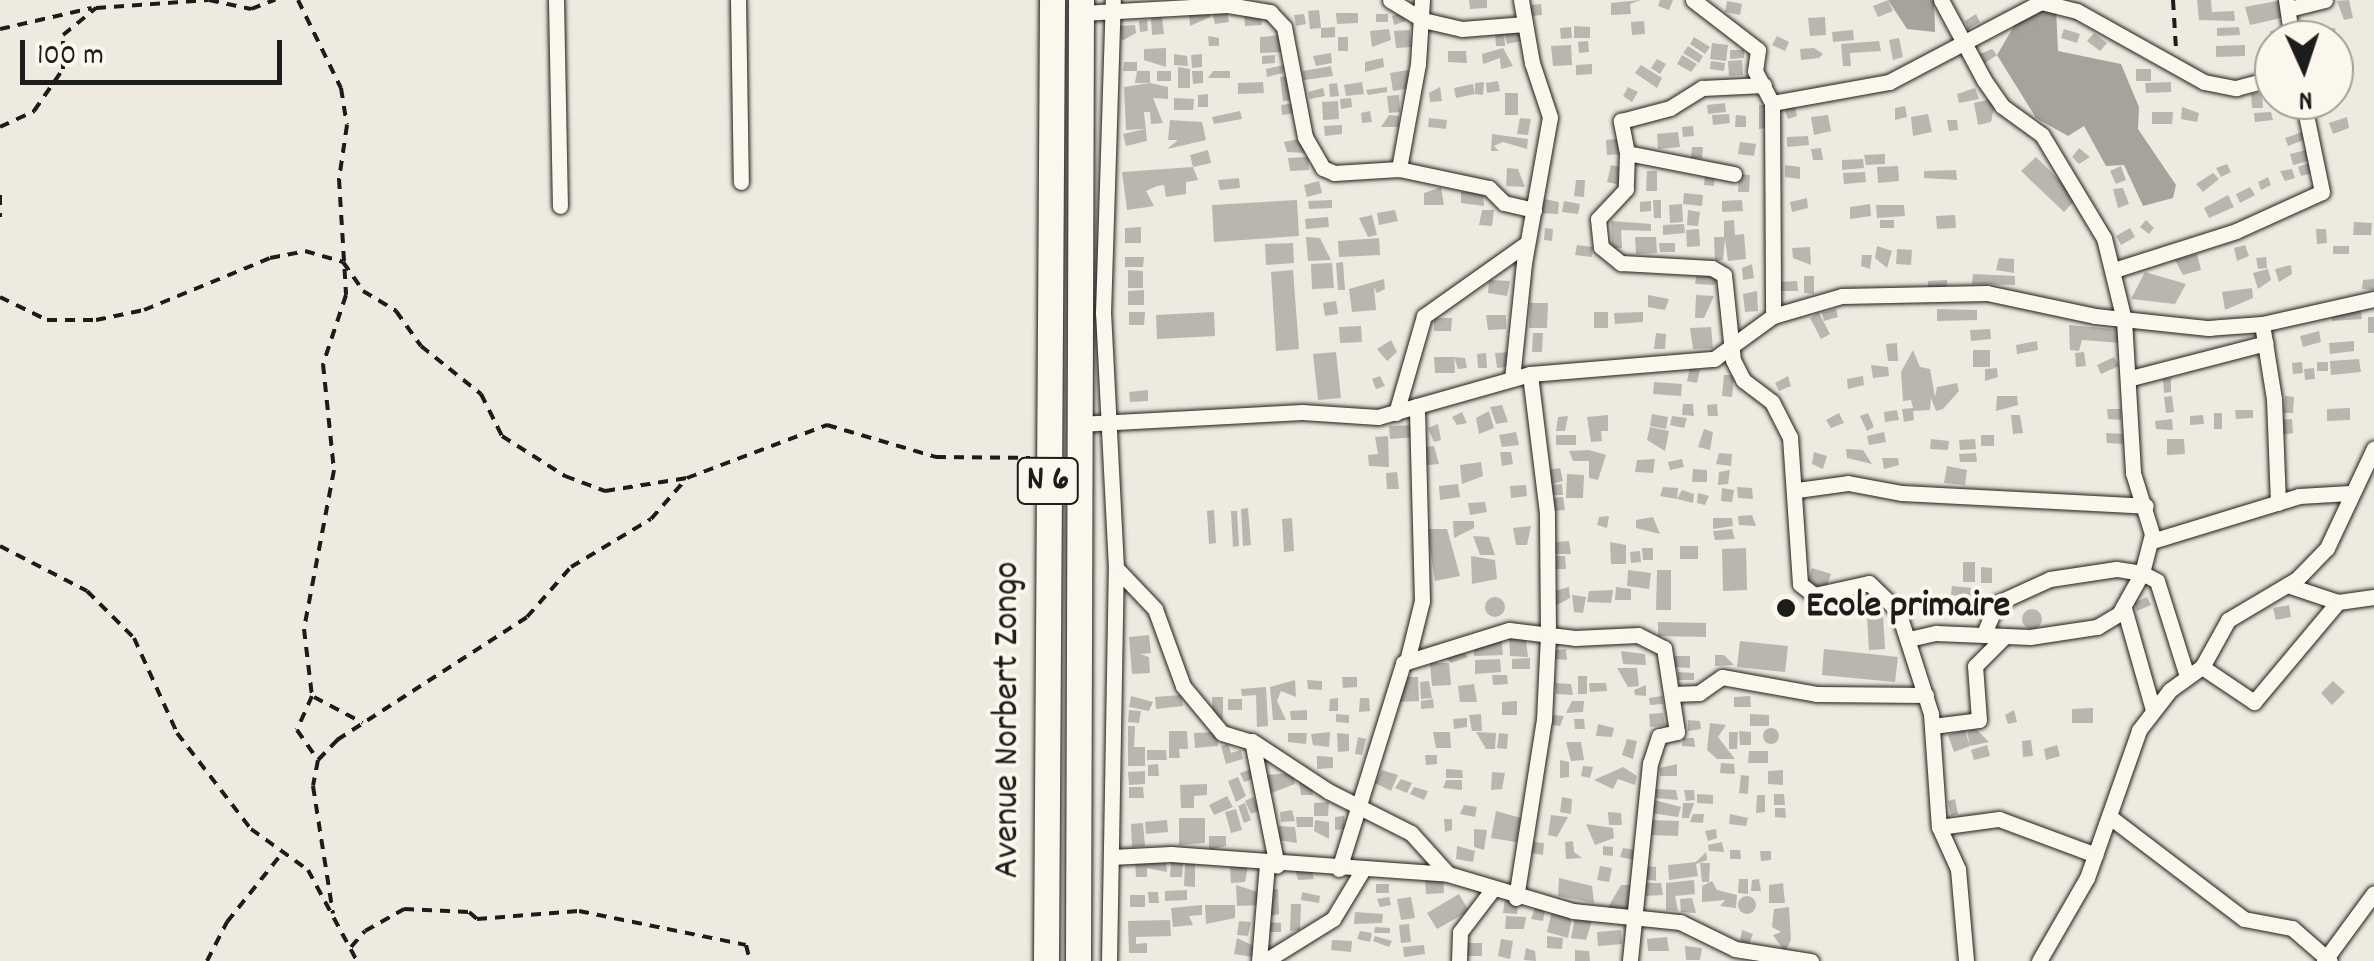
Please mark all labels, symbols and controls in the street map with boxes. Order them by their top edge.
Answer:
scale bar [25,20,288,82]
north arrow [2254,20,2354,120]
text: 100 m [37,36,104,79]
text: N [2298,78,2313,118]
road number: N 6 [1016,451,1080,511]
street label: Avenue Norbert Zongo [986,561,1032,879]
place label: Ecole primaire [1806,585,2010,631]
marker: Ecole primaire [1775,597,1797,619]

